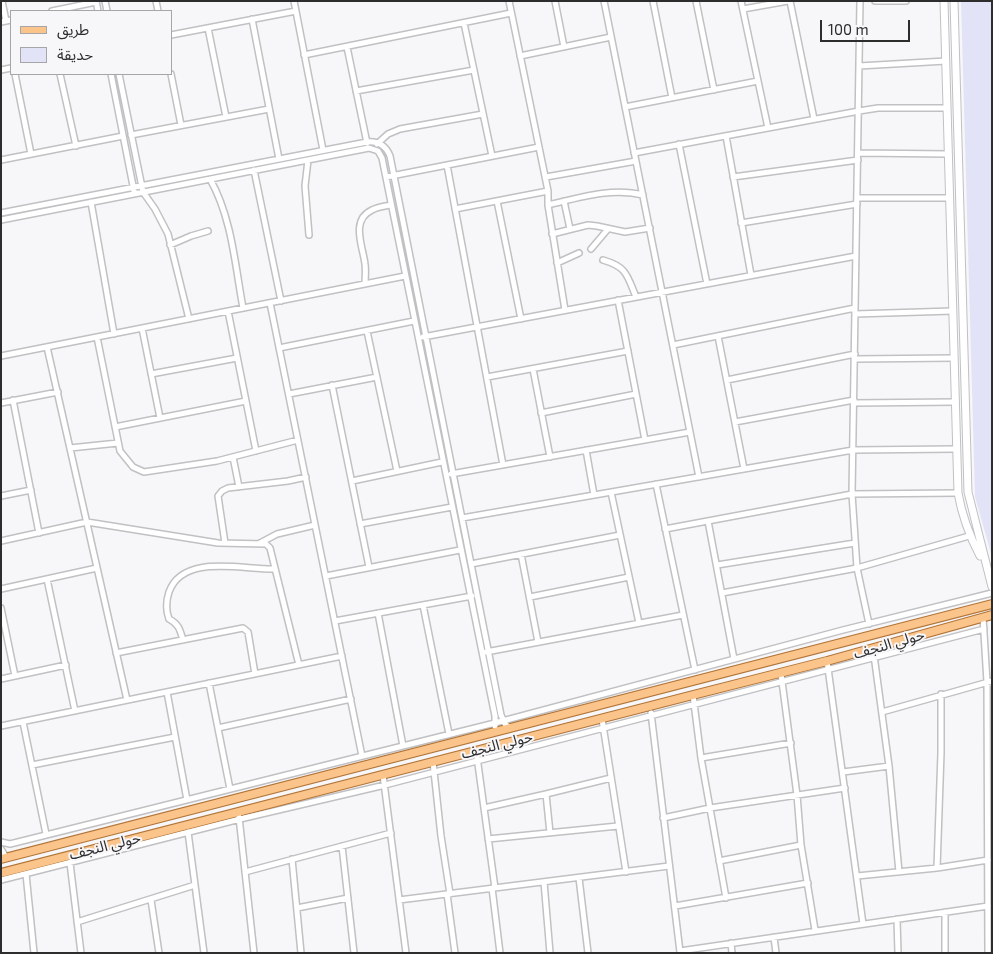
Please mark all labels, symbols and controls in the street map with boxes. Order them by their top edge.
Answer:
legend [10,10,172,75]
scale bar [823,10,913,42]
text: طريق [57,20,89,38]
text: 100 m [828,20,869,38]
text: حديقة [57,45,93,63]
street label: حولي النجف [852,625,926,663]
street label: حولي النجف [459,727,535,763]
street label: حولي النجف [67,828,143,864]

